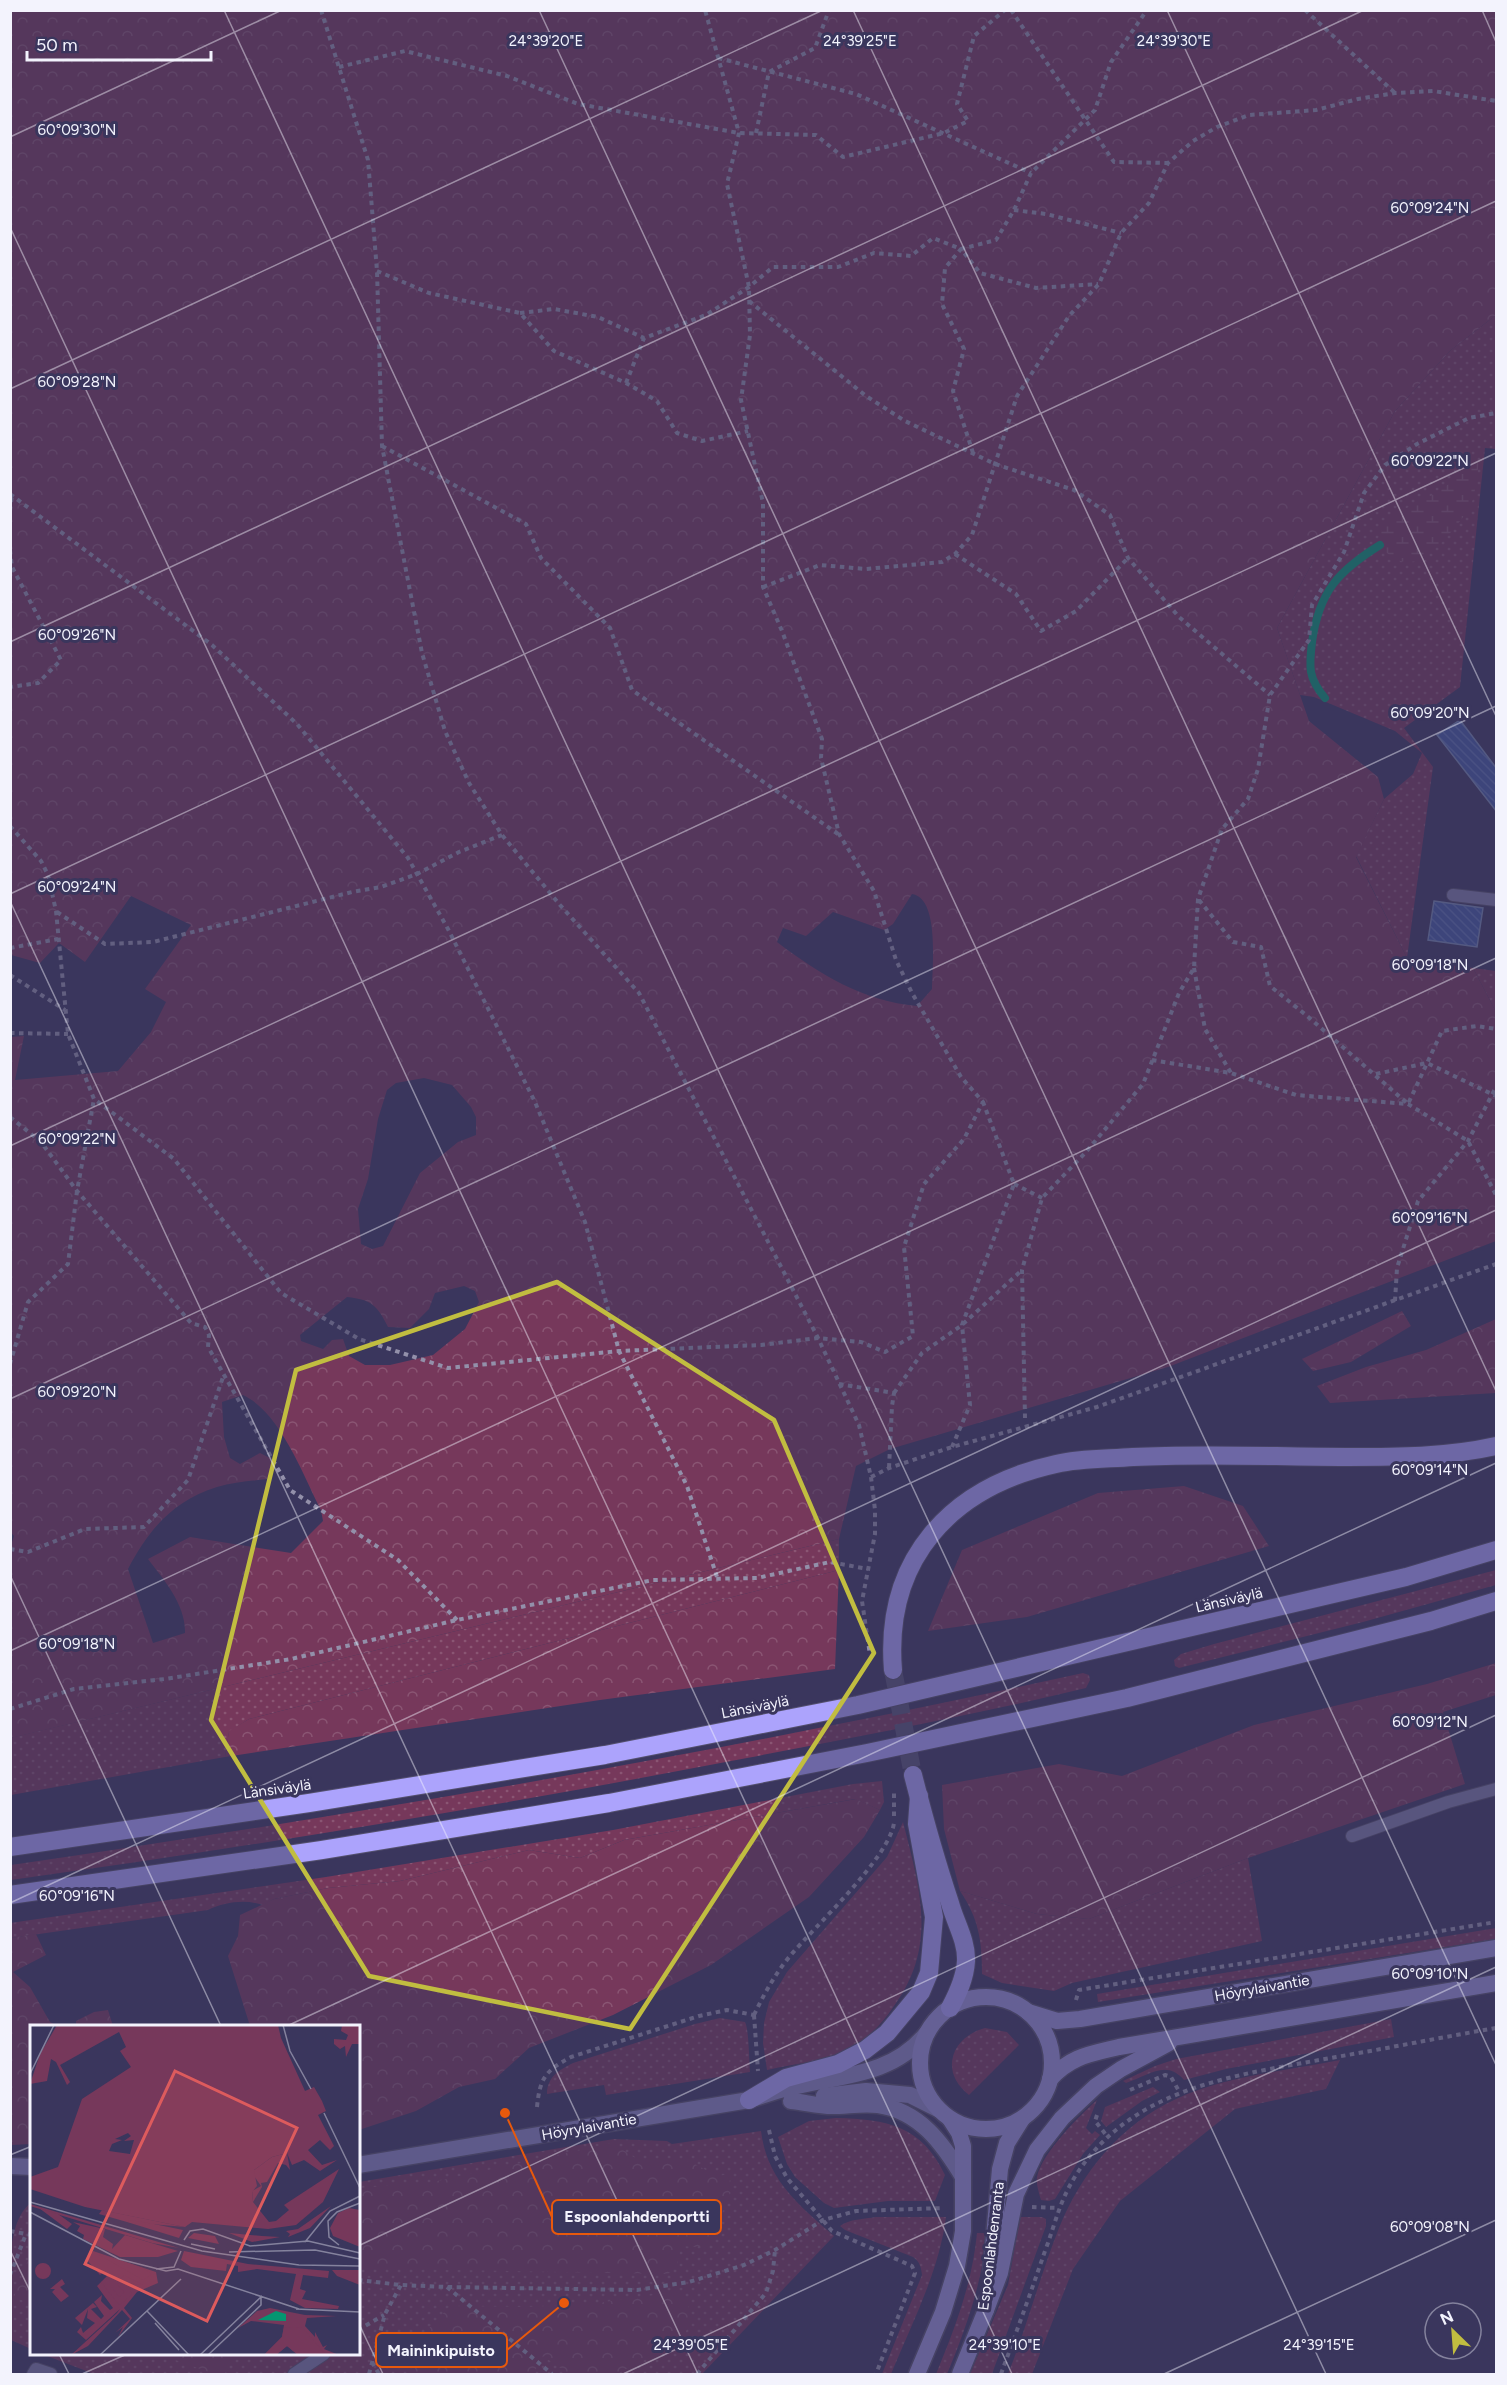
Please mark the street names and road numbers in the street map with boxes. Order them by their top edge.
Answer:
street label: Länsiväylä [1194,1584,1264,1616]
street label: Länsiväylä [720,1692,790,1722]
street label: Länsiväylä [242,1775,312,1803]
street label: Höyrylaivantie [1213,1971,1311,2005]
street label: Höyrylaivantie [540,2110,638,2144]
street label: Espoonlahdenranta [974,2181,1008,2311]

